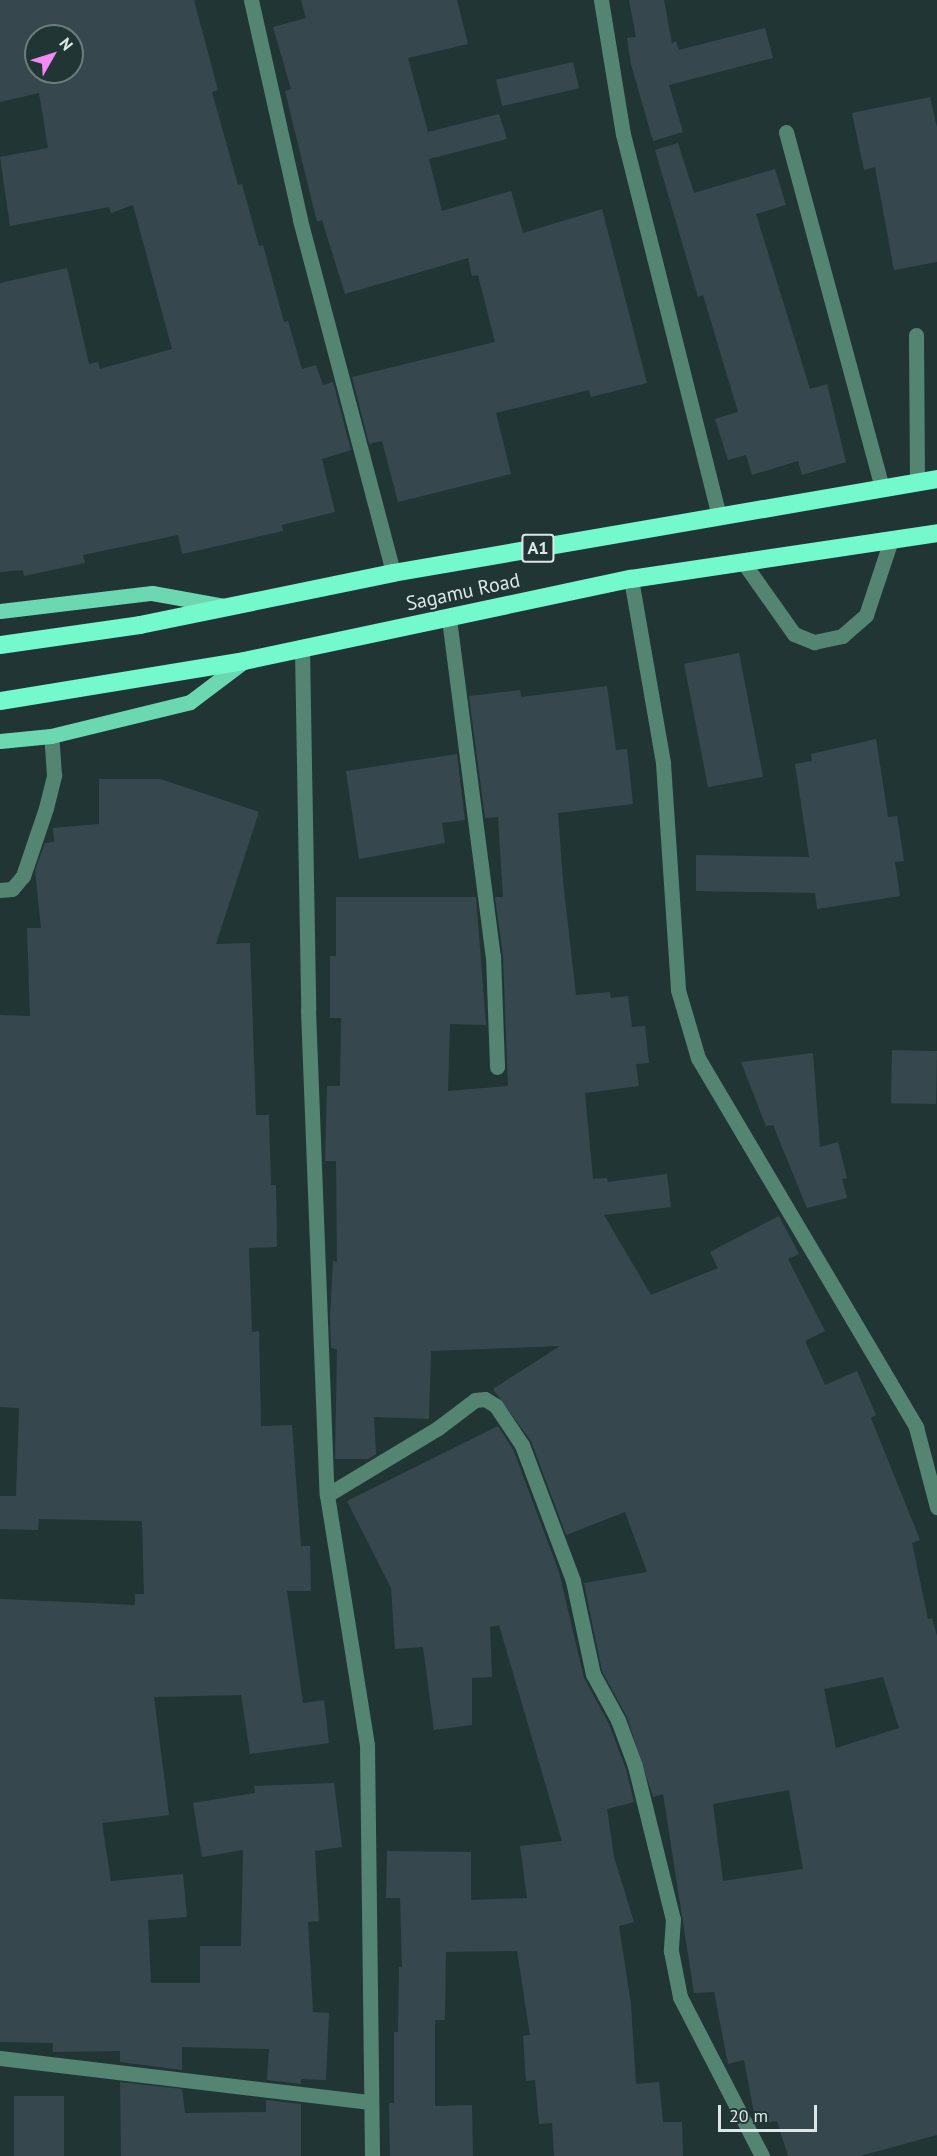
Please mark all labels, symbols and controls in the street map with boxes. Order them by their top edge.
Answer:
north arrow [24,24,84,84]
text: N [55,34,78,54]
road number: A1 [520,533,556,563]
street label: Sagamu Road [404,568,522,616]
scale bar [721,2093,820,2131]
text: 20 m [729,2104,768,2127]

